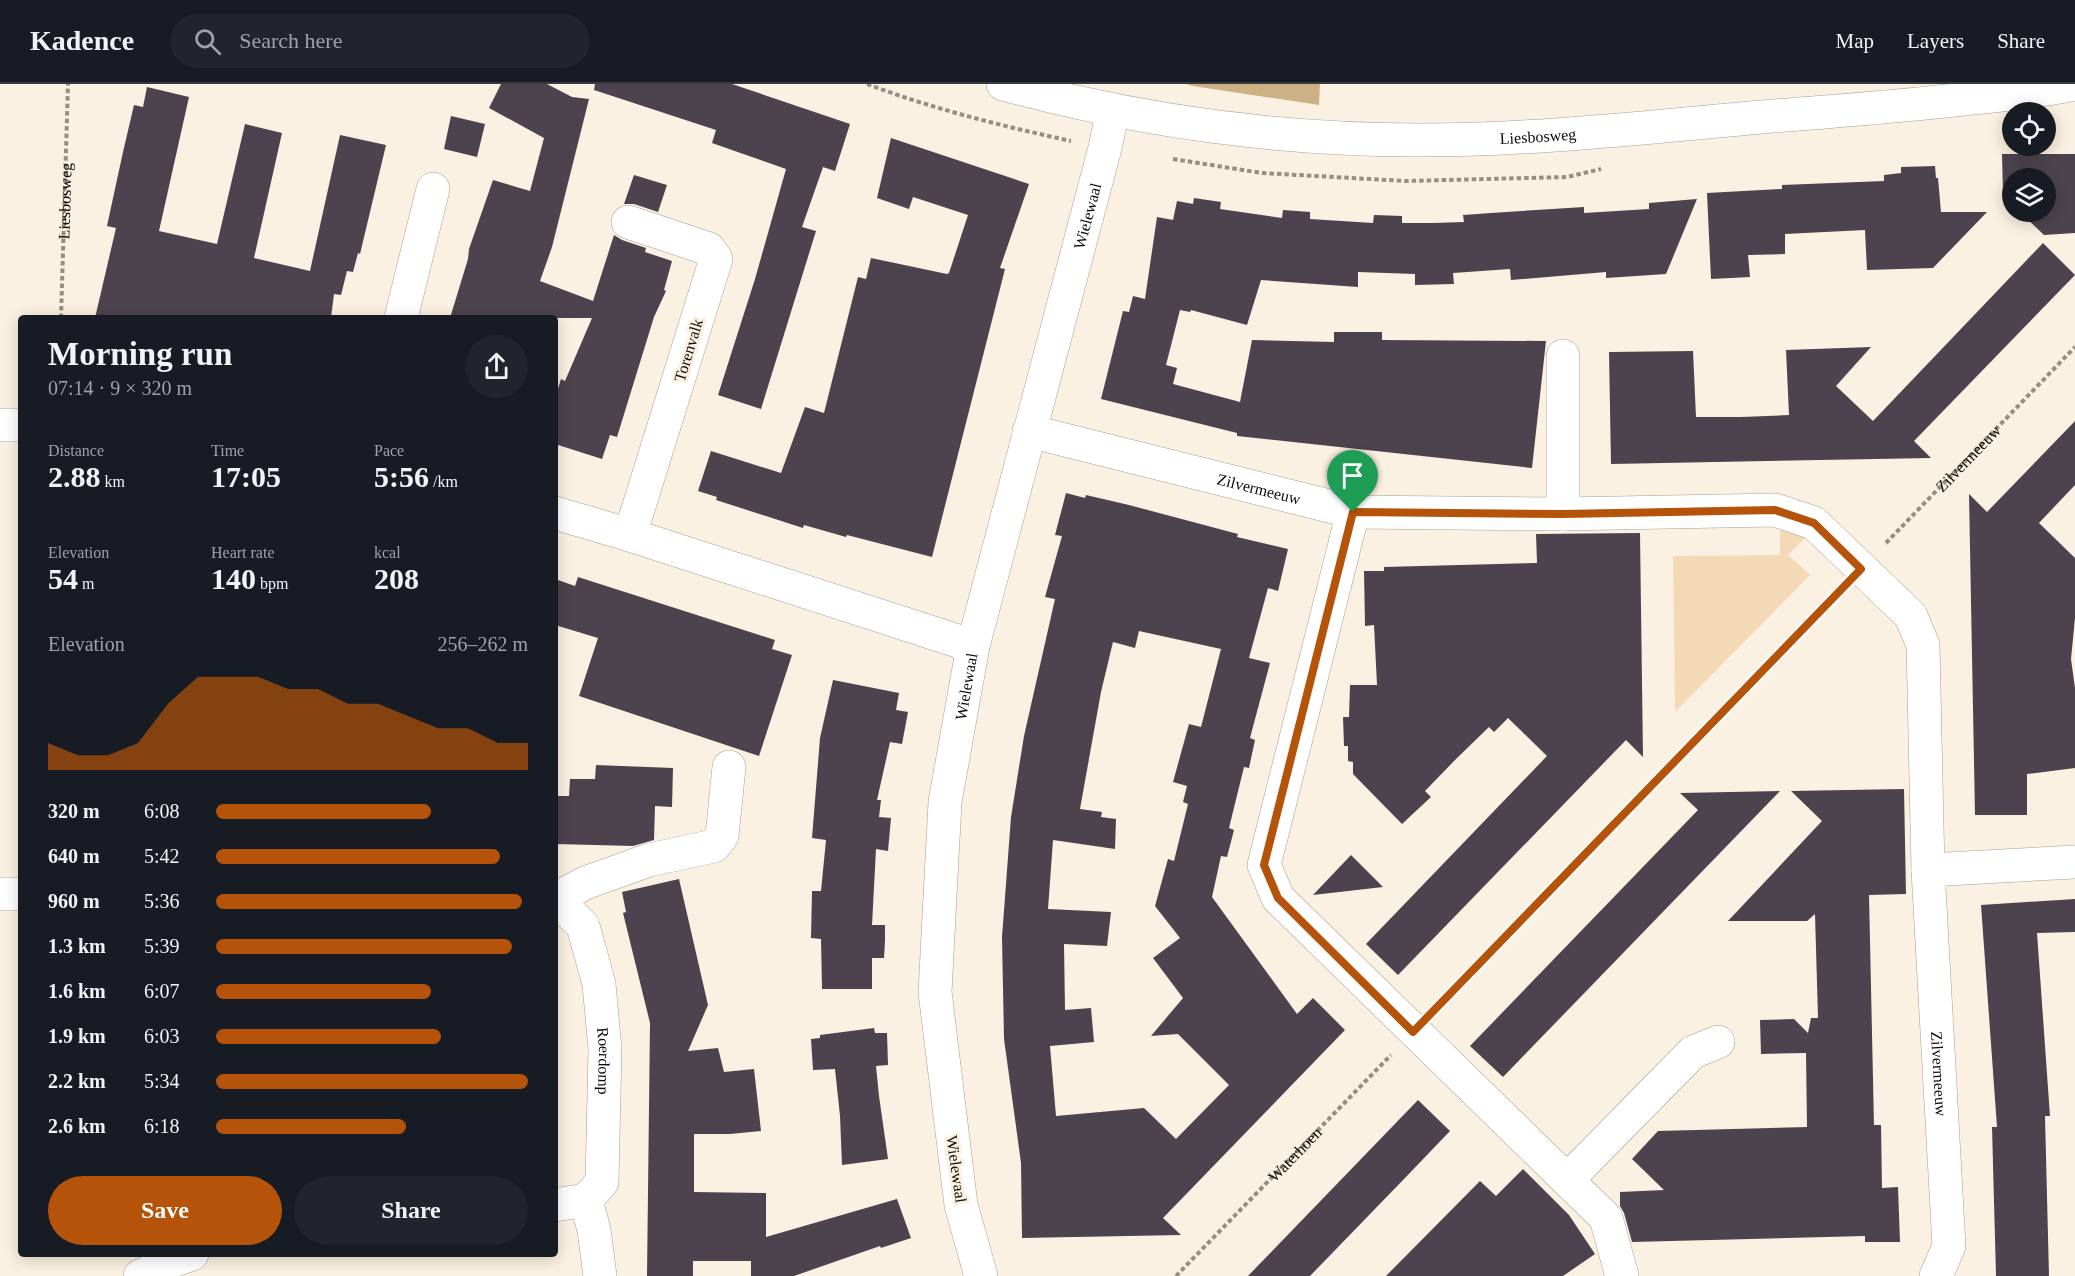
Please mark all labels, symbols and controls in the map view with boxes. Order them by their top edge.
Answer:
search box [170,14,590,68]
text: Kadence [30,25,134,56]
icon: search [191,25,224,58]
text: Search here [239,28,342,53]
text: Map [1836,29,1874,53]
text: Layers [1907,29,1964,53]
text: Share [1997,29,2045,53]
map controls [2002,102,2056,222]
button: locate [2002,102,2056,156]
street label: Liesbosweg [1499,125,1577,147]
street label: Liesbosweg [55,163,76,240]
button: layers [2002,168,2056,222]
street label: Wielewaal [1071,181,1105,251]
street label: Torenvalk [671,317,706,384]
button: share [465,335,528,398]
text: Morning run [48,336,232,372]
text: 07:14 · 9 × 320 m [48,377,192,399]
street label: Zilvermeeuw [1933,421,2004,495]
text: Distance [48,442,104,459]
text: Time [211,442,244,459]
text: Pace [374,442,404,459]
pin [1327,450,1378,512]
icon: arrive [1336,459,1369,492]
text: 2.88 [48,460,101,493]
text: 17:05 [211,460,281,493]
text: 5:56 [374,460,429,493]
street label: Zilvermeeuw [1215,470,1303,508]
text: km [101,473,125,490]
text: /km [429,473,458,490]
text: Elevation [48,544,109,561]
text: Heart rate [211,544,275,561]
text: kcal [374,544,401,561]
text: 54 [48,562,78,595]
text: 140 [211,562,256,595]
text: 208 [374,562,419,595]
text: m [78,575,94,592]
text: bpm [256,575,288,592]
text: Elevation [48,633,125,655]
text: 256–262 m [437,633,528,655]
street label: Wielewaal [952,651,981,721]
text: 320 m [48,800,100,822]
text: 6:08 [144,800,180,822]
text: 640 m [48,845,100,867]
text: 5:42 [144,845,180,867]
text: 960 m [48,890,100,912]
text: 5:36 [144,890,180,912]
text: 1.3 km [48,935,106,957]
text: 5:39 [144,935,180,957]
text: 1.6 km [48,980,106,1002]
text: 6:07 [144,980,180,1002]
text: 1.9 km [48,1025,106,1047]
text: 6:03 [144,1025,180,1047]
street label: Roerdomp [594,1027,613,1095]
street label: Zilvermeeuw [1928,1031,1950,1117]
text: 2.2 km [48,1070,106,1092]
text: 5:34 [144,1070,180,1092]
text: 2.6 km [48,1115,106,1137]
text: 6:18 [144,1115,180,1137]
street label: Waterhoen [1265,1124,1325,1185]
street label: Wielewaal [943,1134,970,1204]
button: Save [48,1176,282,1245]
button: Share [294,1176,528,1245]

